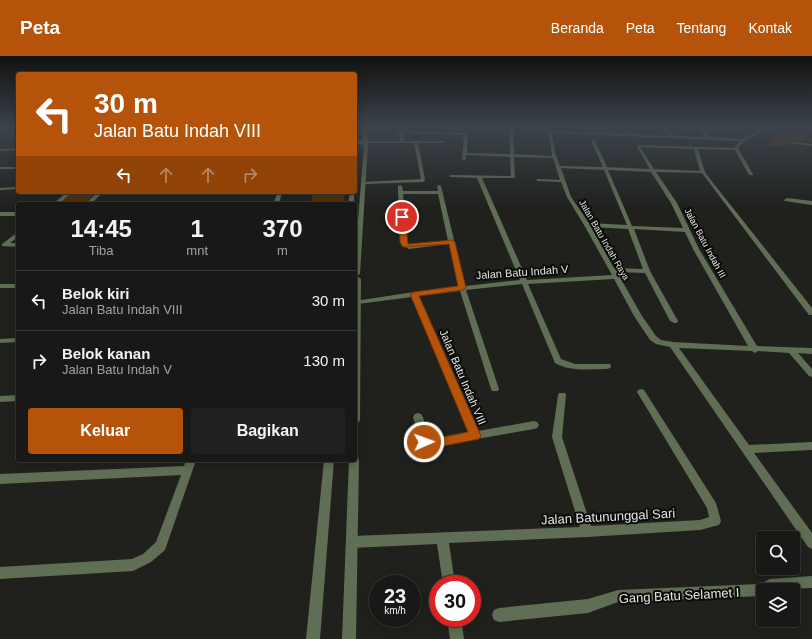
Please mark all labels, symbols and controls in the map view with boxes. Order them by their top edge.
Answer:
text: Peta [20,17,60,38]
text: Beranda [551,20,604,36]
text: Peta [626,20,655,36]
text: Tentang [677,20,726,36]
text: Kontak [748,20,792,36]
icon: left [28,88,80,140]
text: 30 m [94,88,158,119]
text: Jalan Batu Indah VIII [94,121,261,141]
icon: left [113,164,135,186]
icon: ahead [155,164,177,186]
icon: ahead [197,164,219,186]
icon: right [239,164,261,186]
street label: Jalan Batu Indah Raya [577,198,631,282]
pin [385,200,419,234]
icon: arrive [391,206,413,228]
street label: Jalan Batu Indah III [682,206,728,280]
text: 14:45 [70,215,132,242]
text: 1 [190,215,204,242]
text: 370 [262,215,303,242]
text: Tiba [89,243,114,258]
text: mnt [186,243,208,258]
text: m [277,243,288,258]
street label: Jalan Batu Indah V [475,263,569,281]
text: Belok kiri [62,285,130,302]
icon: left [28,290,50,312]
text: 30 m [312,292,345,309]
text: Jalan Batu Indah VIII [62,302,183,317]
street label: Jalan Batu Indah VIII [438,328,488,426]
text: Belok kanan [62,345,150,362]
icon: right [28,350,50,372]
text: 130 m [303,352,345,369]
text: Jalan Batu Indah V [62,362,172,377]
button: Keluar [28,408,183,454]
button: Bagikan [191,408,345,454]
position arrow [403,421,445,463]
street label: Jalan Batununggal Sari [541,505,676,528]
map controls [756,531,800,627]
button: search [756,531,800,575]
speed limit sign: 30 [429,575,481,627]
button: layers [756,583,800,627]
text: 23 [384,585,406,607]
street label: Gang Batu Selamet I [618,585,740,606]
text: km/h [384,605,406,616]

